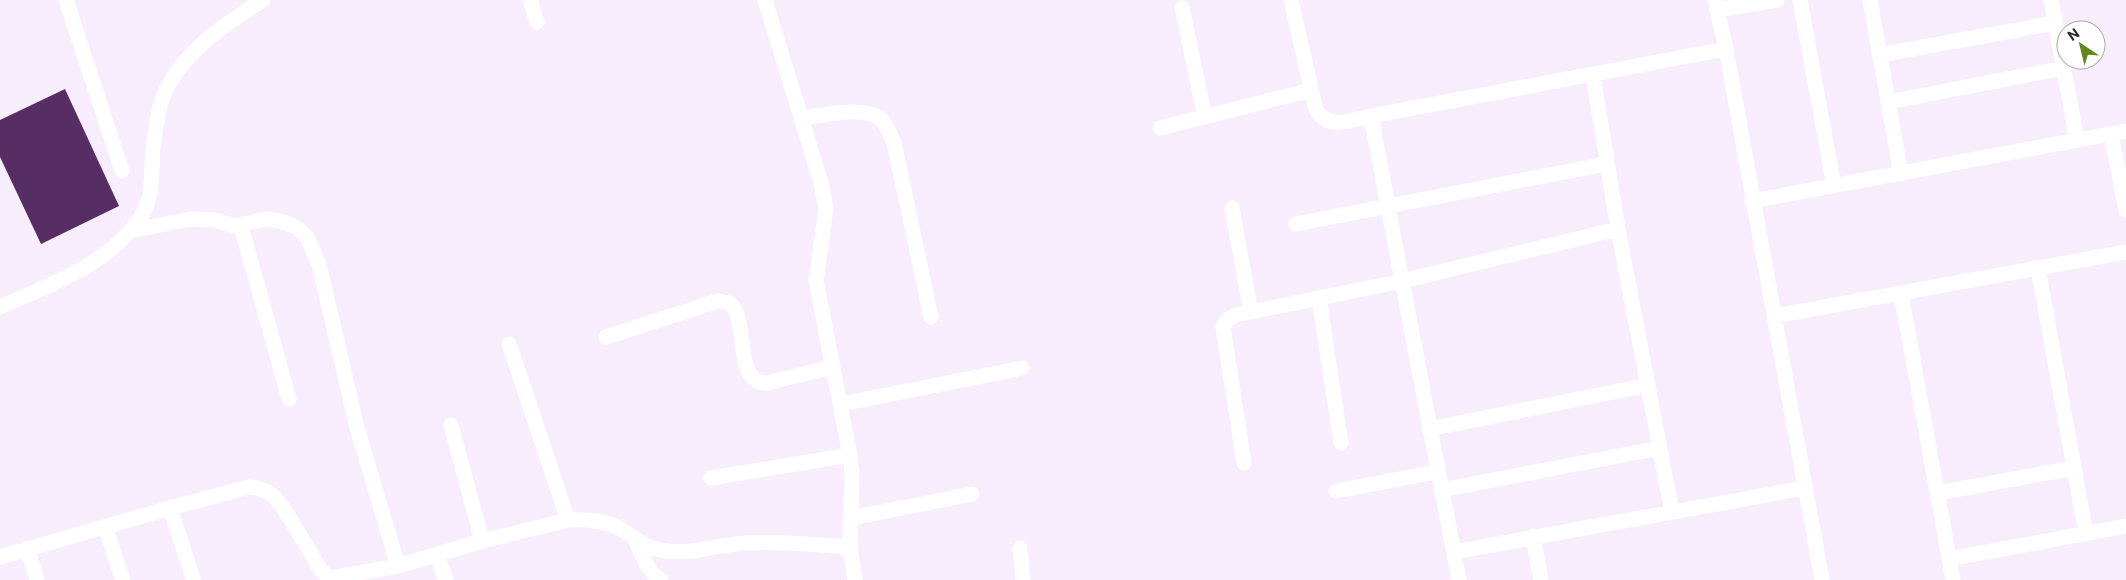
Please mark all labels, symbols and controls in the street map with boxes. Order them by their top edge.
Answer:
north arrow [2056,20,2106,70]
text: N [2064,24,2082,44]

